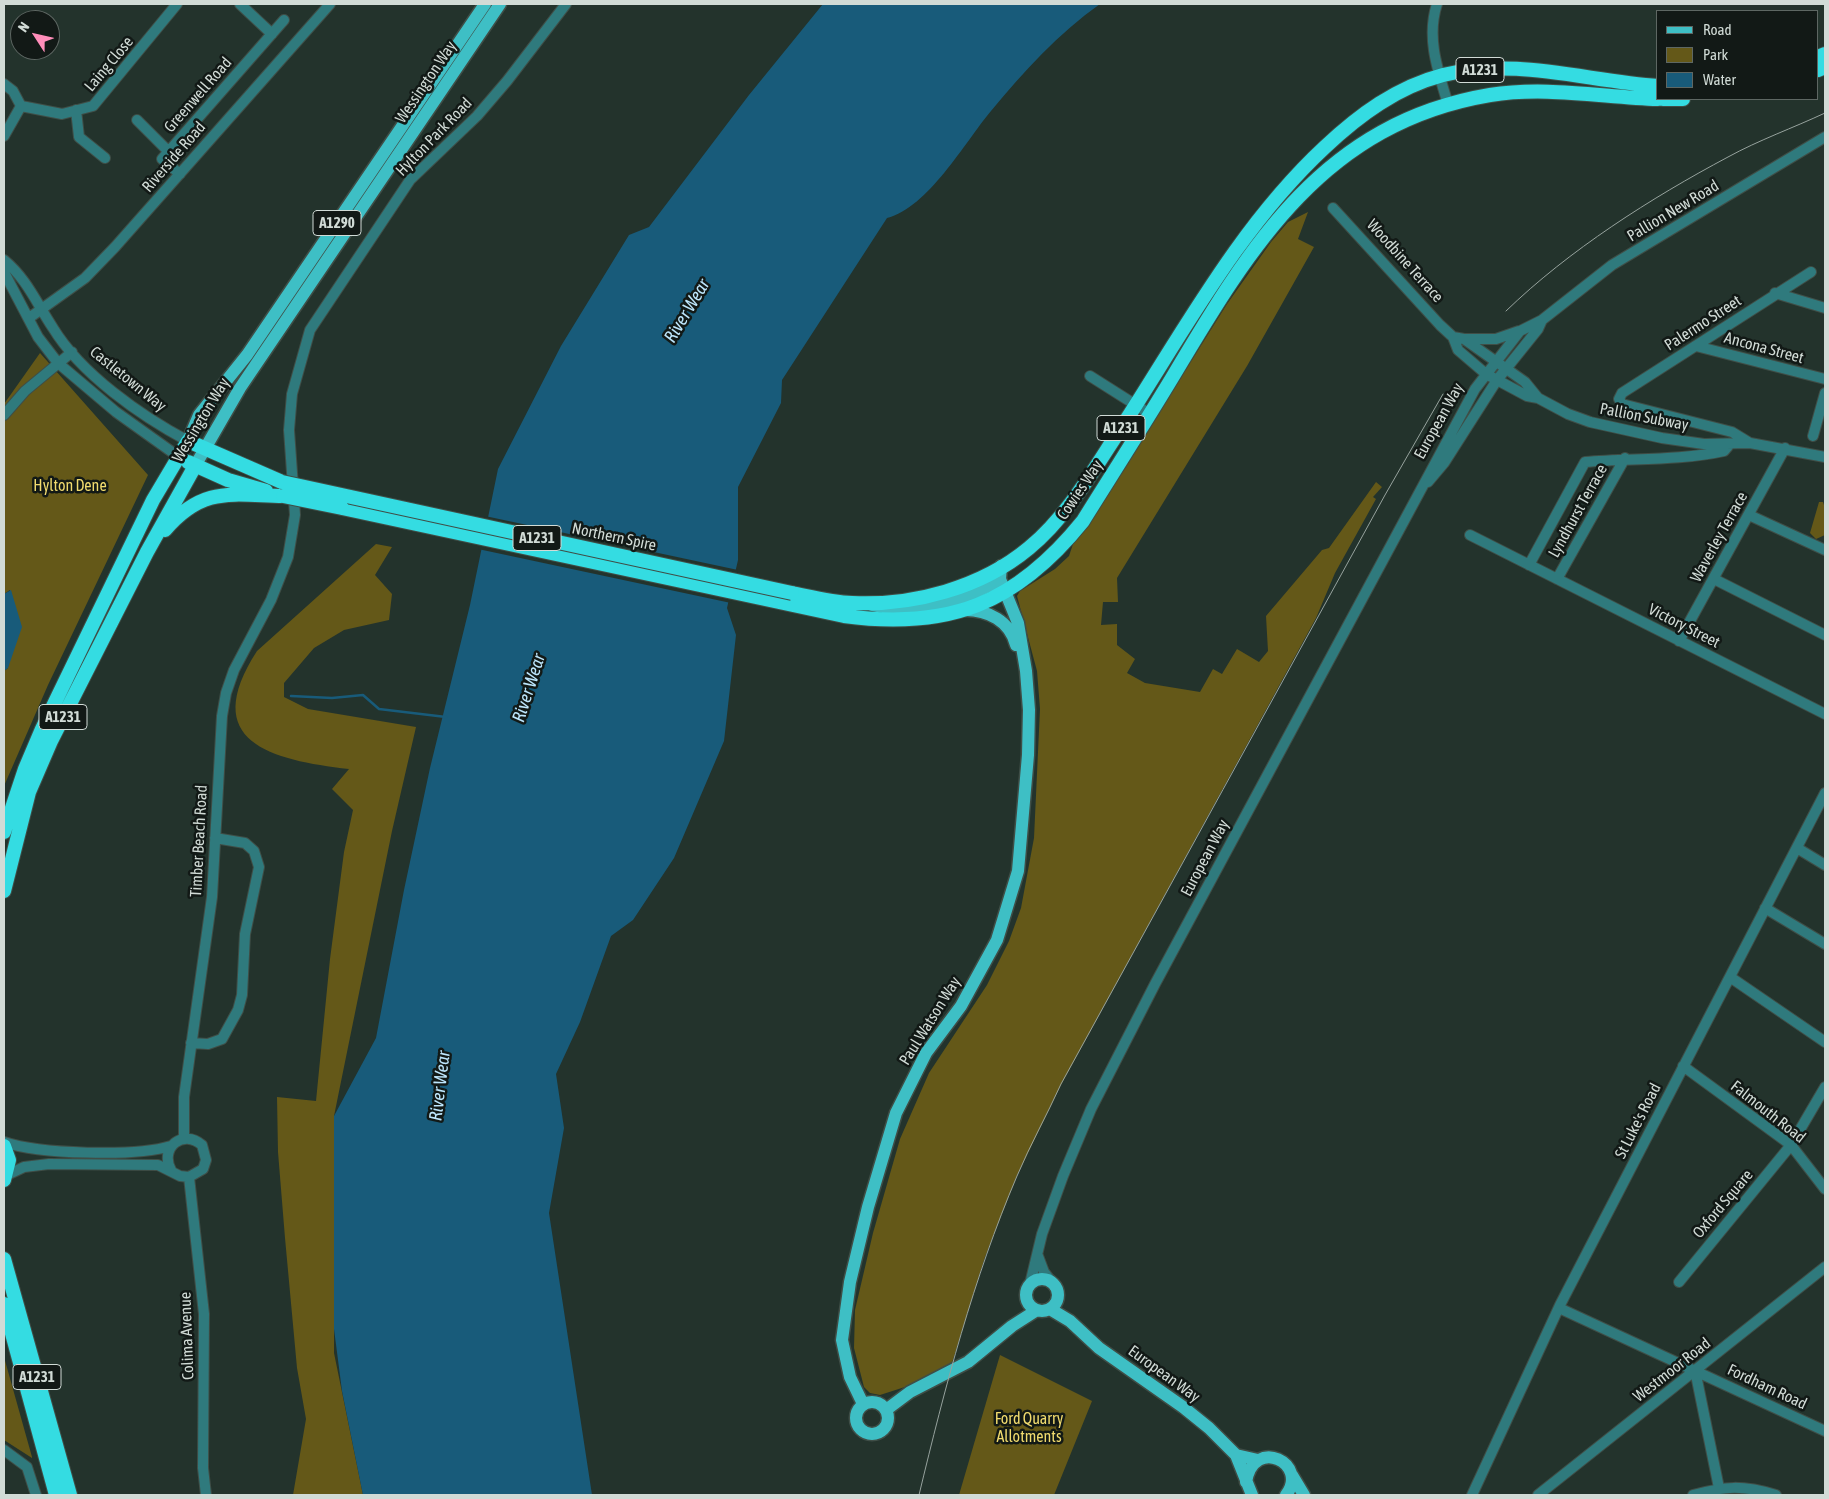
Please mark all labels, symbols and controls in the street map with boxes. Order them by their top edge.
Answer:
north arrow [10,10,60,60]
legend [1656,10,1819,100]
text: N [15,19,32,35]
text: Road [1703,21,1732,38]
street label: Laing Close [80,33,138,95]
street label: Wessington Way [391,37,461,127]
text: Park [1703,46,1728,63]
street label: Greenwell Road [160,54,236,136]
road number: A1231 [1456,58,1504,82]
text: Water [1703,71,1736,88]
street label: Hylton Park Road [392,94,476,180]
street label: Riverside Road [138,118,210,196]
street label: Pallion New Road [1624,176,1722,246]
road number: A1290 [313,210,361,236]
street label: Woodbine Terrace [1363,215,1447,307]
water label: River Wear [660,275,714,347]
street label: Palermo Street [1661,291,1745,355]
street label: Ancona Street [1722,328,1806,368]
street label: Castletown Way [86,342,170,416]
street label: Wessington Way [168,374,234,466]
street label: European Way [1410,380,1468,462]
street label: Pallion Subway [1598,399,1690,435]
road number: A1231 [1097,416,1145,440]
street label: Cowies Way [1053,456,1107,524]
street label: Lyndhurst Terrace [1545,461,1611,561]
park label: Hylton Dene [33,476,107,496]
street label: Waverley Terrace [1686,489,1752,585]
street label: Northern Spire [570,519,658,555]
road number: A1231 [513,526,561,550]
street label: Victory Street [1645,600,1723,652]
water label: River Wear [508,651,550,725]
road number: A1231 [39,704,87,730]
street label: Timber Beach Road [186,784,212,898]
street label: European Way [1177,816,1233,900]
street label: Paul Watson Way [895,973,965,1069]
water label: River Wear [425,1050,455,1122]
street label: Falmouth Road [1727,1077,1809,1147]
street label: St Luke's Road [1611,1080,1665,1162]
street label: Oxford Square [1689,1166,1757,1242]
street label: Colima Avenue [176,1292,198,1380]
street label: Westmoor Road [1630,1334,1714,1406]
street label: European Way [1124,1341,1204,1407]
street label: Fordham Road [1724,1360,1810,1414]
road number: A1231 [13,1364,61,1390]
park label: Ford Quarry Allotments [995,1409,1063,1447]

